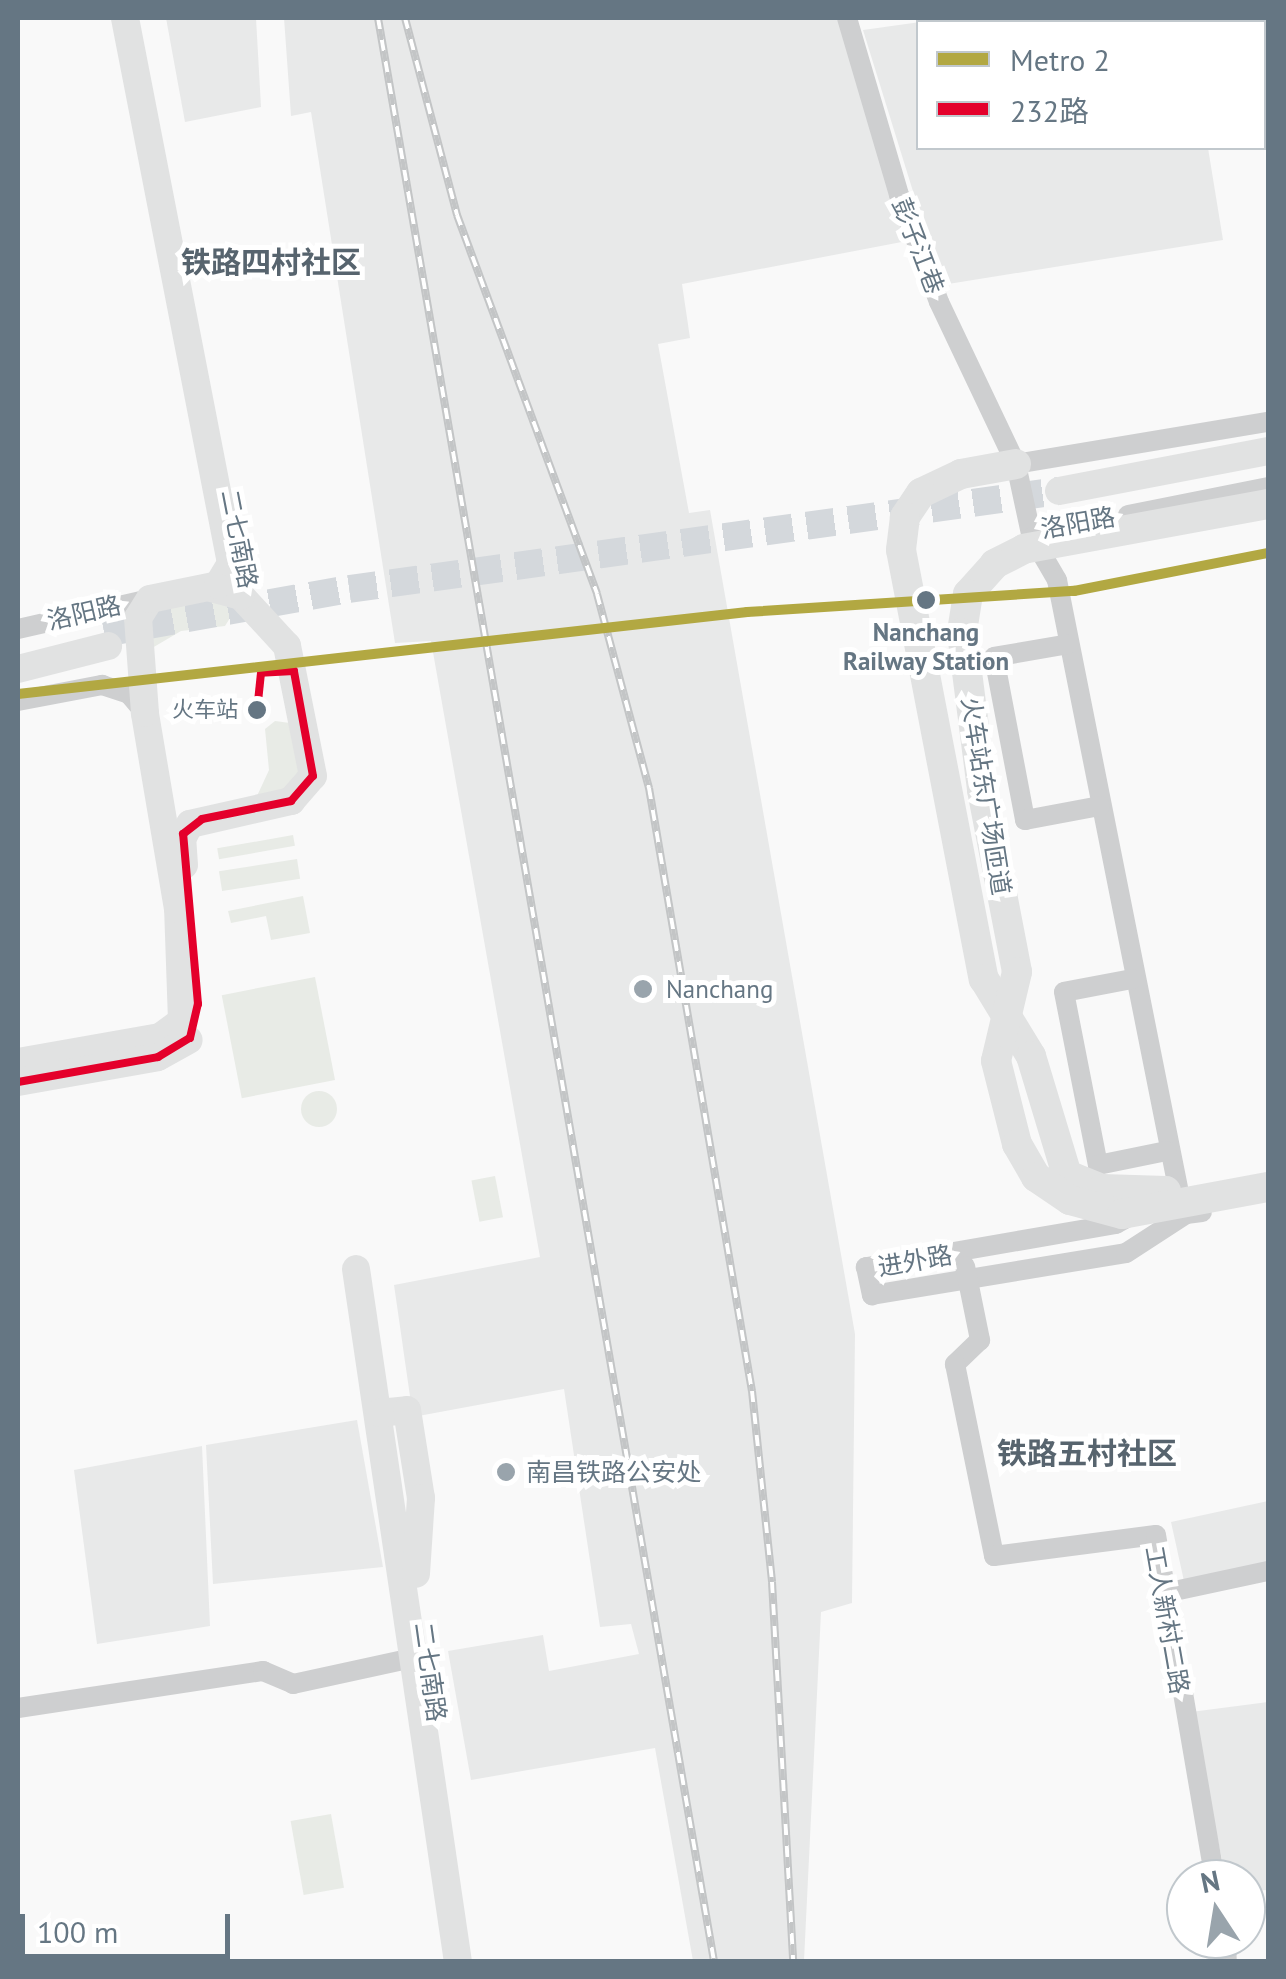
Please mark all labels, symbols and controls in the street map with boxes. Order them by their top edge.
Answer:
legend [916,20,1266,150]
text: Metro 2 [1010,40,1110,79]
text: 232路 [1010,91,1089,130]
street label: 彭子江巷 [886,194,950,298]
district label: 铁路四村社区 [181,244,361,280]
street label: 二七南路 [215,487,263,591]
street label: 洛阳路 [1038,502,1118,544]
marker: Nanchang Railway Station [913,587,939,613]
street label: 洛阳路 [44,590,124,636]
place label: Nanchang Railway Station [842,618,1010,677]
street label: 火车站东广场匝道 [956,695,1016,897]
place label: 火车站 [172,697,238,723]
marker: 火车站 [247,700,267,720]
place label: Nanchang [666,974,773,1004]
marker: Nanchang [630,976,656,1002]
street label: 进外路 [875,1240,955,1282]
district label: 铁路五村社区 [997,1435,1177,1471]
place label: 南昌铁路公安处 [526,1457,701,1487]
marker: 南昌铁路公安处 [495,1461,517,1483]
street label: 工人新村二路 [1139,1544,1195,1696]
street label: 二七南路 [408,1620,452,1724]
north arrow [1166,1859,1266,1959]
text: N [1197,1861,1223,1901]
scale bar [25,1894,235,1956]
text: 100 m [37,1912,118,1951]

